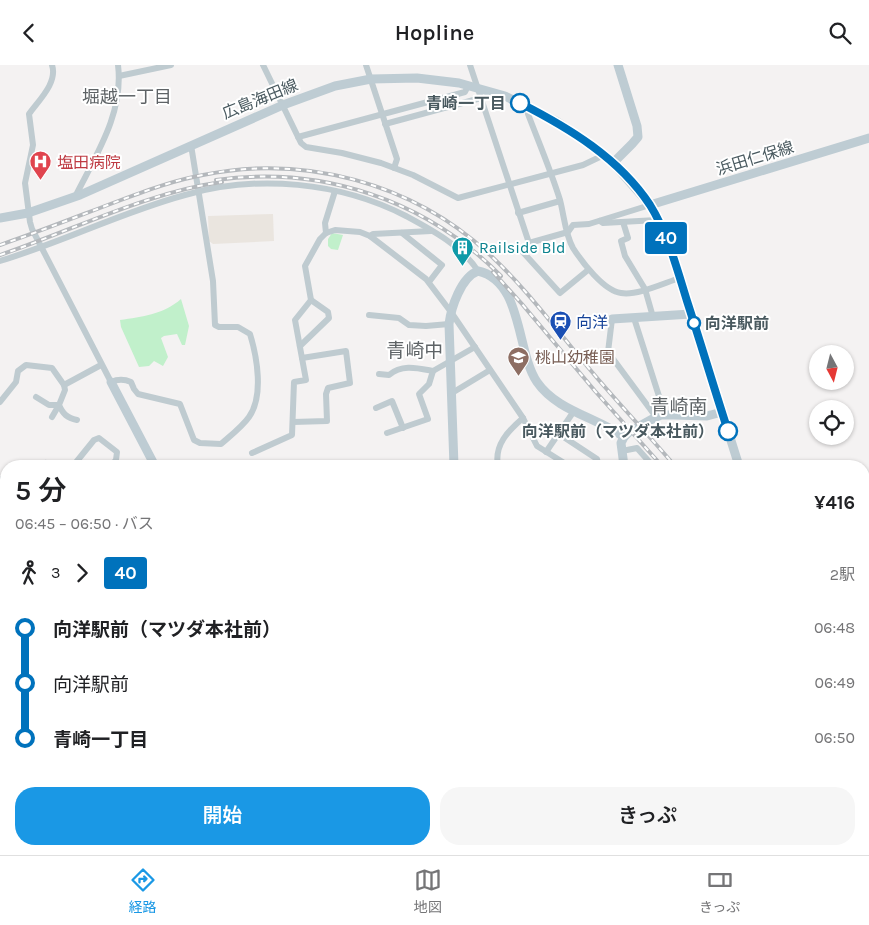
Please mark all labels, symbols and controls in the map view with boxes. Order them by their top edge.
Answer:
icon: back [15,19,43,47]
icon: search [826,19,854,47]
text: Hopline [395,20,474,46]
street label: 広島海田線 [219,75,301,123]
district label: 堀越一丁目 [82,86,172,108]
marker: 青崎一丁目 [510,93,530,113]
place label: 青崎一丁目 [426,94,506,113]
street label: 浜田仁保線 [714,137,796,179]
hospital icon: 塩田病院 [29,150,53,181]
place label: 塩田病院 [57,153,121,172]
line badge: 40 [644,222,688,254]
text: 40 [655,227,677,249]
building icon: Railside Bld [451,235,475,266]
place label: Railside Bld [479,238,565,257]
station icon: 向洋 [548,310,572,341]
place label: 向洋 [576,313,608,332]
place label: 向洋駅前 [705,314,769,333]
marker: 向洋駅前 [687,316,701,330]
district label: 青崎中 [386,340,444,362]
school or university icon: 桃山幼稚園 [507,345,531,376]
north arrow [809,345,854,390]
map controls [809,345,854,445]
place label: 桃山幼稚園 [535,348,615,367]
district label: 青崎南 [650,396,708,418]
button: locate [809,400,854,445]
marker: 向洋駅前（マツダ本社前） [718,421,738,441]
place label: 向洋駅前（マツダ本社前） [522,422,714,441]
text: 5 分 [15,474,66,507]
text: ¥416 [814,492,855,514]
text: 06:45 – 06:50 · バス [15,514,154,533]
icon: walk [15,559,43,587]
icon: forward [68,559,96,587]
text: 40 [114,562,137,584]
text: 3 [51,563,60,582]
text: 2駅 [830,565,855,584]
text: 06:48 [814,618,855,637]
text: 向洋駅前（マツダ本社前） [53,619,281,641]
text: 06:49 [814,673,855,692]
text: 向洋駅前 [53,674,129,696]
text: 06:50 [814,728,855,747]
text: 青崎一丁目 [53,729,148,751]
button: 開始 [15,787,430,845]
button: きっぷ [440,787,855,845]
tab: 経路 [129,866,157,916]
tab: 地図 [414,866,442,916]
tab: きっぷ [699,866,740,916]

